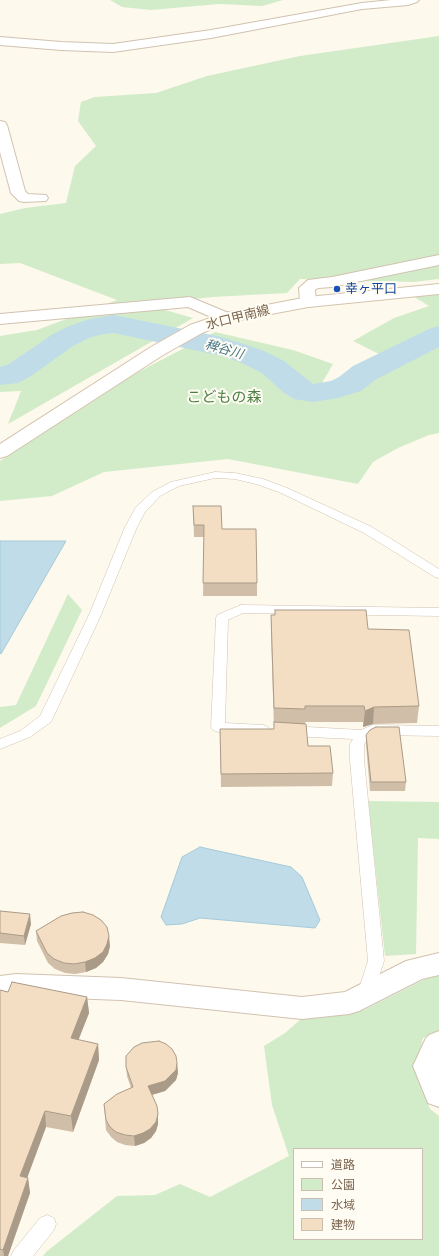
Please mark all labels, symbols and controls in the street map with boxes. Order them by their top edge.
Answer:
place label: 幸ヶ平口 [345,281,397,297]
marker: 幸ヶ平口 [332,284,342,294]
street label: 水口甲南線 [205,303,271,333]
water label: 稗谷川 [203,337,245,363]
park label: こどもの森 [187,389,261,407]
legend [293,1148,423,1240]
text: 道路 [331,1157,355,1173]
text: 公園 [331,1177,355,1193]
text: 水域 [331,1197,355,1213]
text: 建物 [331,1217,355,1233]

